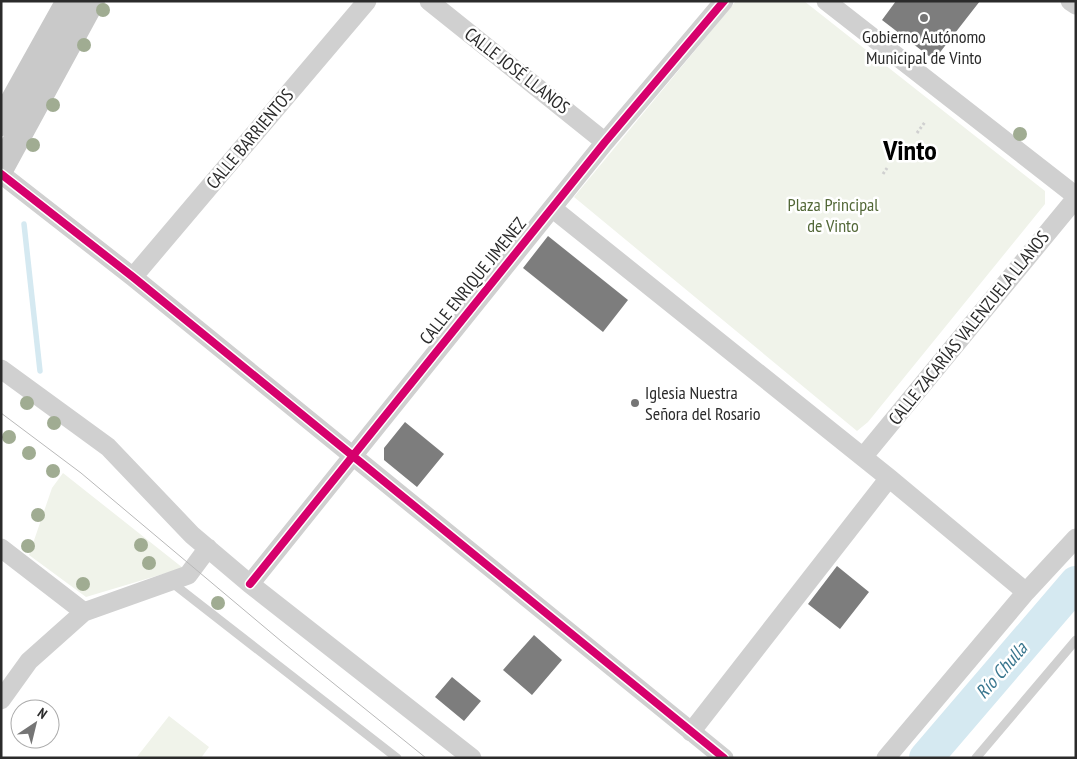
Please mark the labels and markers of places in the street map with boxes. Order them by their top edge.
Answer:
marker: Gobierno Autónomo Municipal de Vinto [918,12,930,24]
place label: Gobierno Autónomo Municipal de Vinto [862,25,986,69]
place label: Iglesia Nuestra Señora del Rosario [645,381,761,425]
marker: Iglesia Nuestra Señora del Rosario [629,397,641,409]

